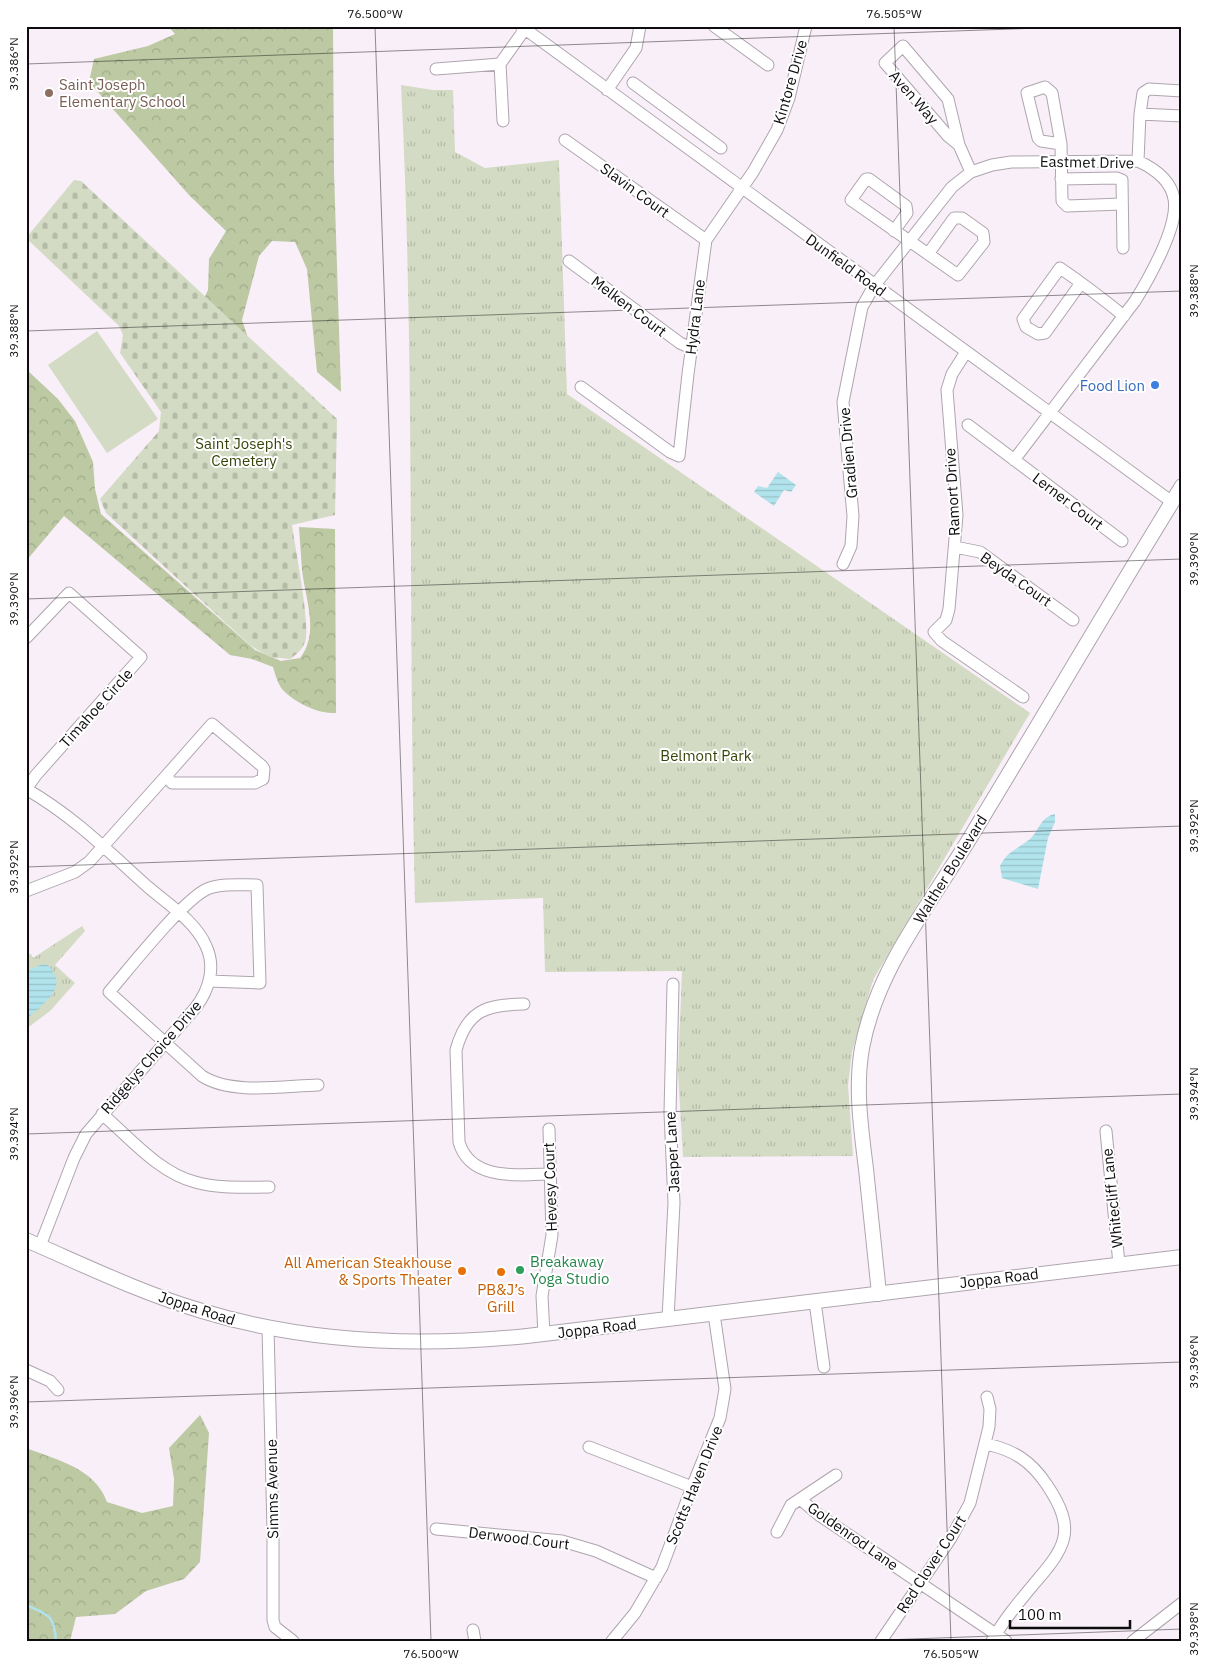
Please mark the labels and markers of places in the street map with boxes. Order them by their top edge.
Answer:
place label: Saint Joseph Elementary School [59,75,186,111]
marker: Saint Joseph Elementary School [43,87,55,99]
place label: Food Lion [1080,376,1145,395]
marker: Food Lion [1149,379,1161,391]
place label: Breakaway Yoga Studio [530,1252,609,1288]
place label: All American Steakhouse & Sports Theater [284,1253,452,1289]
marker: Breakaway Yoga Studio [514,1264,526,1276]
marker: All American Steakhouse & Sports Theater [456,1265,468,1277]
marker: PB&J’s Grill [495,1266,507,1278]
place label: PB&J’s Grill [477,1280,525,1316]

